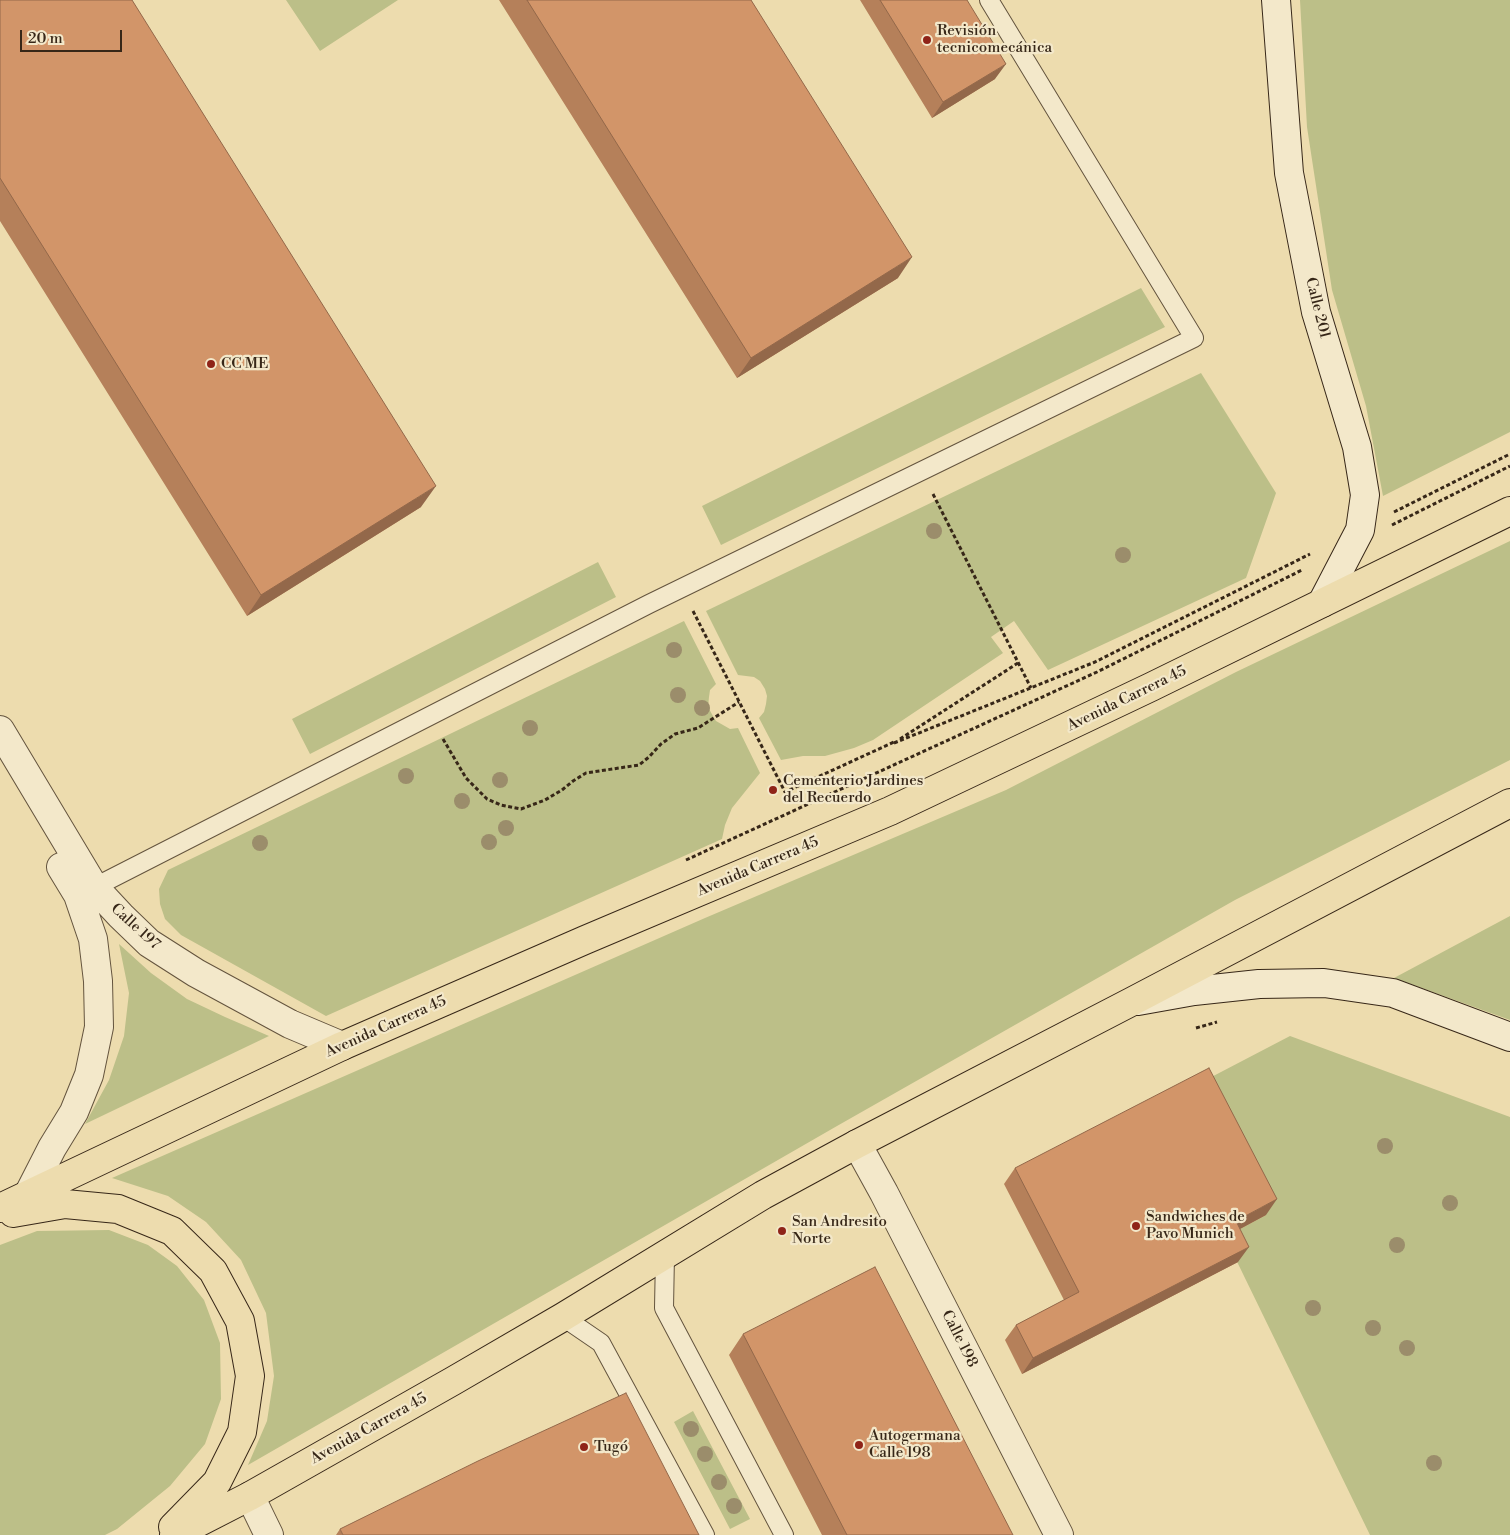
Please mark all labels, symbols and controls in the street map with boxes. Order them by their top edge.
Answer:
scale bar [22,20,125,52]
place label: Revisión tecnicomecánica [937,22,1052,57]
text: 20 m [28,29,63,48]
marker: Revisión tecnicomecánica [921,34,933,46]
street label: Calle 201 [1301,276,1333,340]
place label: CC ME [221,355,268,373]
marker: CC ME [205,358,217,370]
street label: Avenida Carrera 45 [1064,662,1190,736]
place label: Cementerio Jardines del Recuerdo [783,772,923,807]
marker: Cementerio Jardines del Recuerdo [767,784,779,796]
street label: Avenida Carrera 45 [694,833,822,901]
street label: Calle 197 [107,900,163,954]
street label: Avenida Carrera 45 [323,992,449,1062]
place label: Sandwiches de Pavo Munich [1146,1208,1245,1243]
place label: San Andresito Norte [792,1213,887,1248]
marker: Sandwiches de Pavo Munich [1130,1220,1142,1232]
marker: San Andresito Norte [776,1225,788,1237]
street label: Calle 198 [937,1307,981,1371]
street label: Avenida Carrera 45 [308,1390,430,1468]
place label: Autogermana Calle 198 [869,1427,960,1462]
place label: Tugó [594,1438,628,1456]
marker: Autogermana Calle 198 [853,1439,865,1451]
marker: Tugó [578,1441,590,1453]

